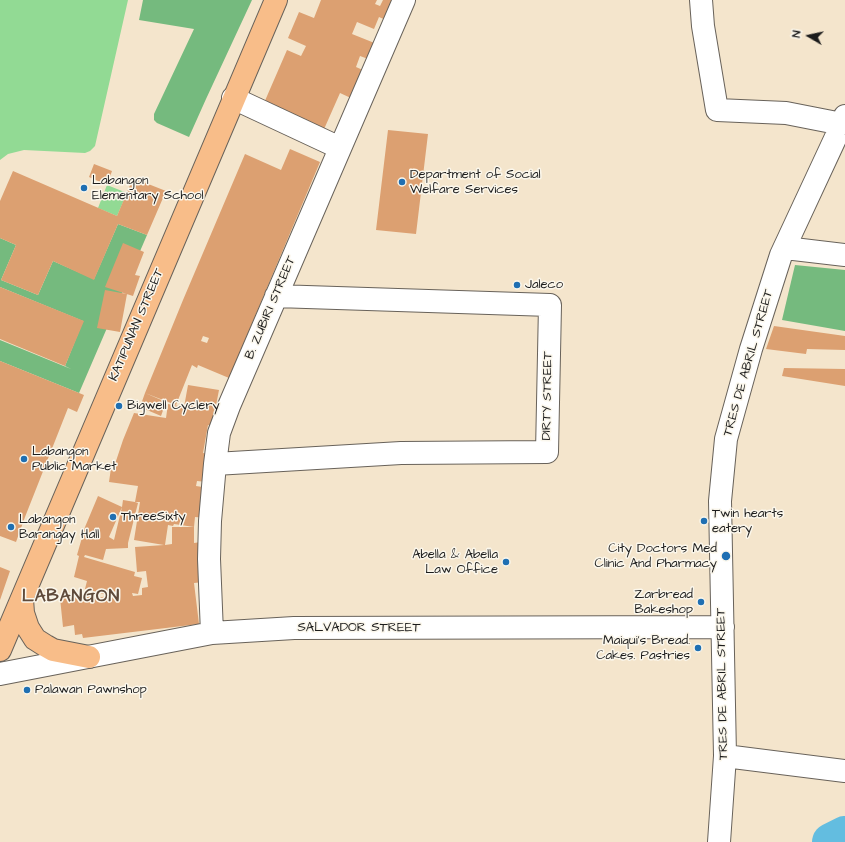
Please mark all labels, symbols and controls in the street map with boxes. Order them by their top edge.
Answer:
north arrow [789,16,829,56]
text: N [789,29,805,39]
place label: Department of Social Welfare Services [410,167,541,198]
place label: Labangon Elementary School [92,173,203,204]
marker: Department of Social Welfare Services [397,177,407,187]
marker: Labangon Elementary School [79,183,89,193]
street label: B. ZUBIRI STREET [242,254,300,362]
street label: KATIPUNAN STREET [106,266,168,384]
place label: Jaleco [525,277,563,293]
marker: Jaleco [512,280,522,290]
street label: TRES DE ABRIL STREET [721,288,777,438]
street label: DIRTY STREET [539,351,557,441]
place label: Bigwell Cyclery [127,398,220,414]
marker: Bigwell Cyclery [114,401,124,411]
place label: Labangon Public Market [32,444,116,475]
marker: Labangon Public Market [19,454,29,464]
place label: Twin hearts eatery [712,506,783,537]
place label: ThreeSixty [121,509,186,525]
place label: Labangon Barangay Hall [19,512,99,543]
marker: ThreeSixty [108,512,118,522]
marker: Twin hearts eatery [699,516,709,526]
marker: Labangon Barangay Hall [6,522,16,532]
place label: City Doctors Med Clinic And Pharmacy [595,541,717,572]
place label: Abella & Abella Law Office [412,547,498,578]
marker: City Doctors Med Clinic And Pharmacy [720,550,732,562]
marker: Abella & Abella Law Office [501,557,511,567]
district label: LABANGON [22,587,120,607]
place label: Zarbread Bakeshop [634,587,693,618]
marker: Zarbread Bakeshop [696,597,706,607]
street label: TRES DE ABRIL STREET [714,608,732,760]
street label: SALVADOR STREET [298,620,420,636]
place label: Maiqui's Bread. Cakes. Pastries [596,633,690,664]
marker: Maiqui's Bread. Cakes. Pastries [693,643,703,653]
place label: Palawan Pawnshop [35,682,147,698]
marker: Palawan Pawnshop [22,685,32,695]

